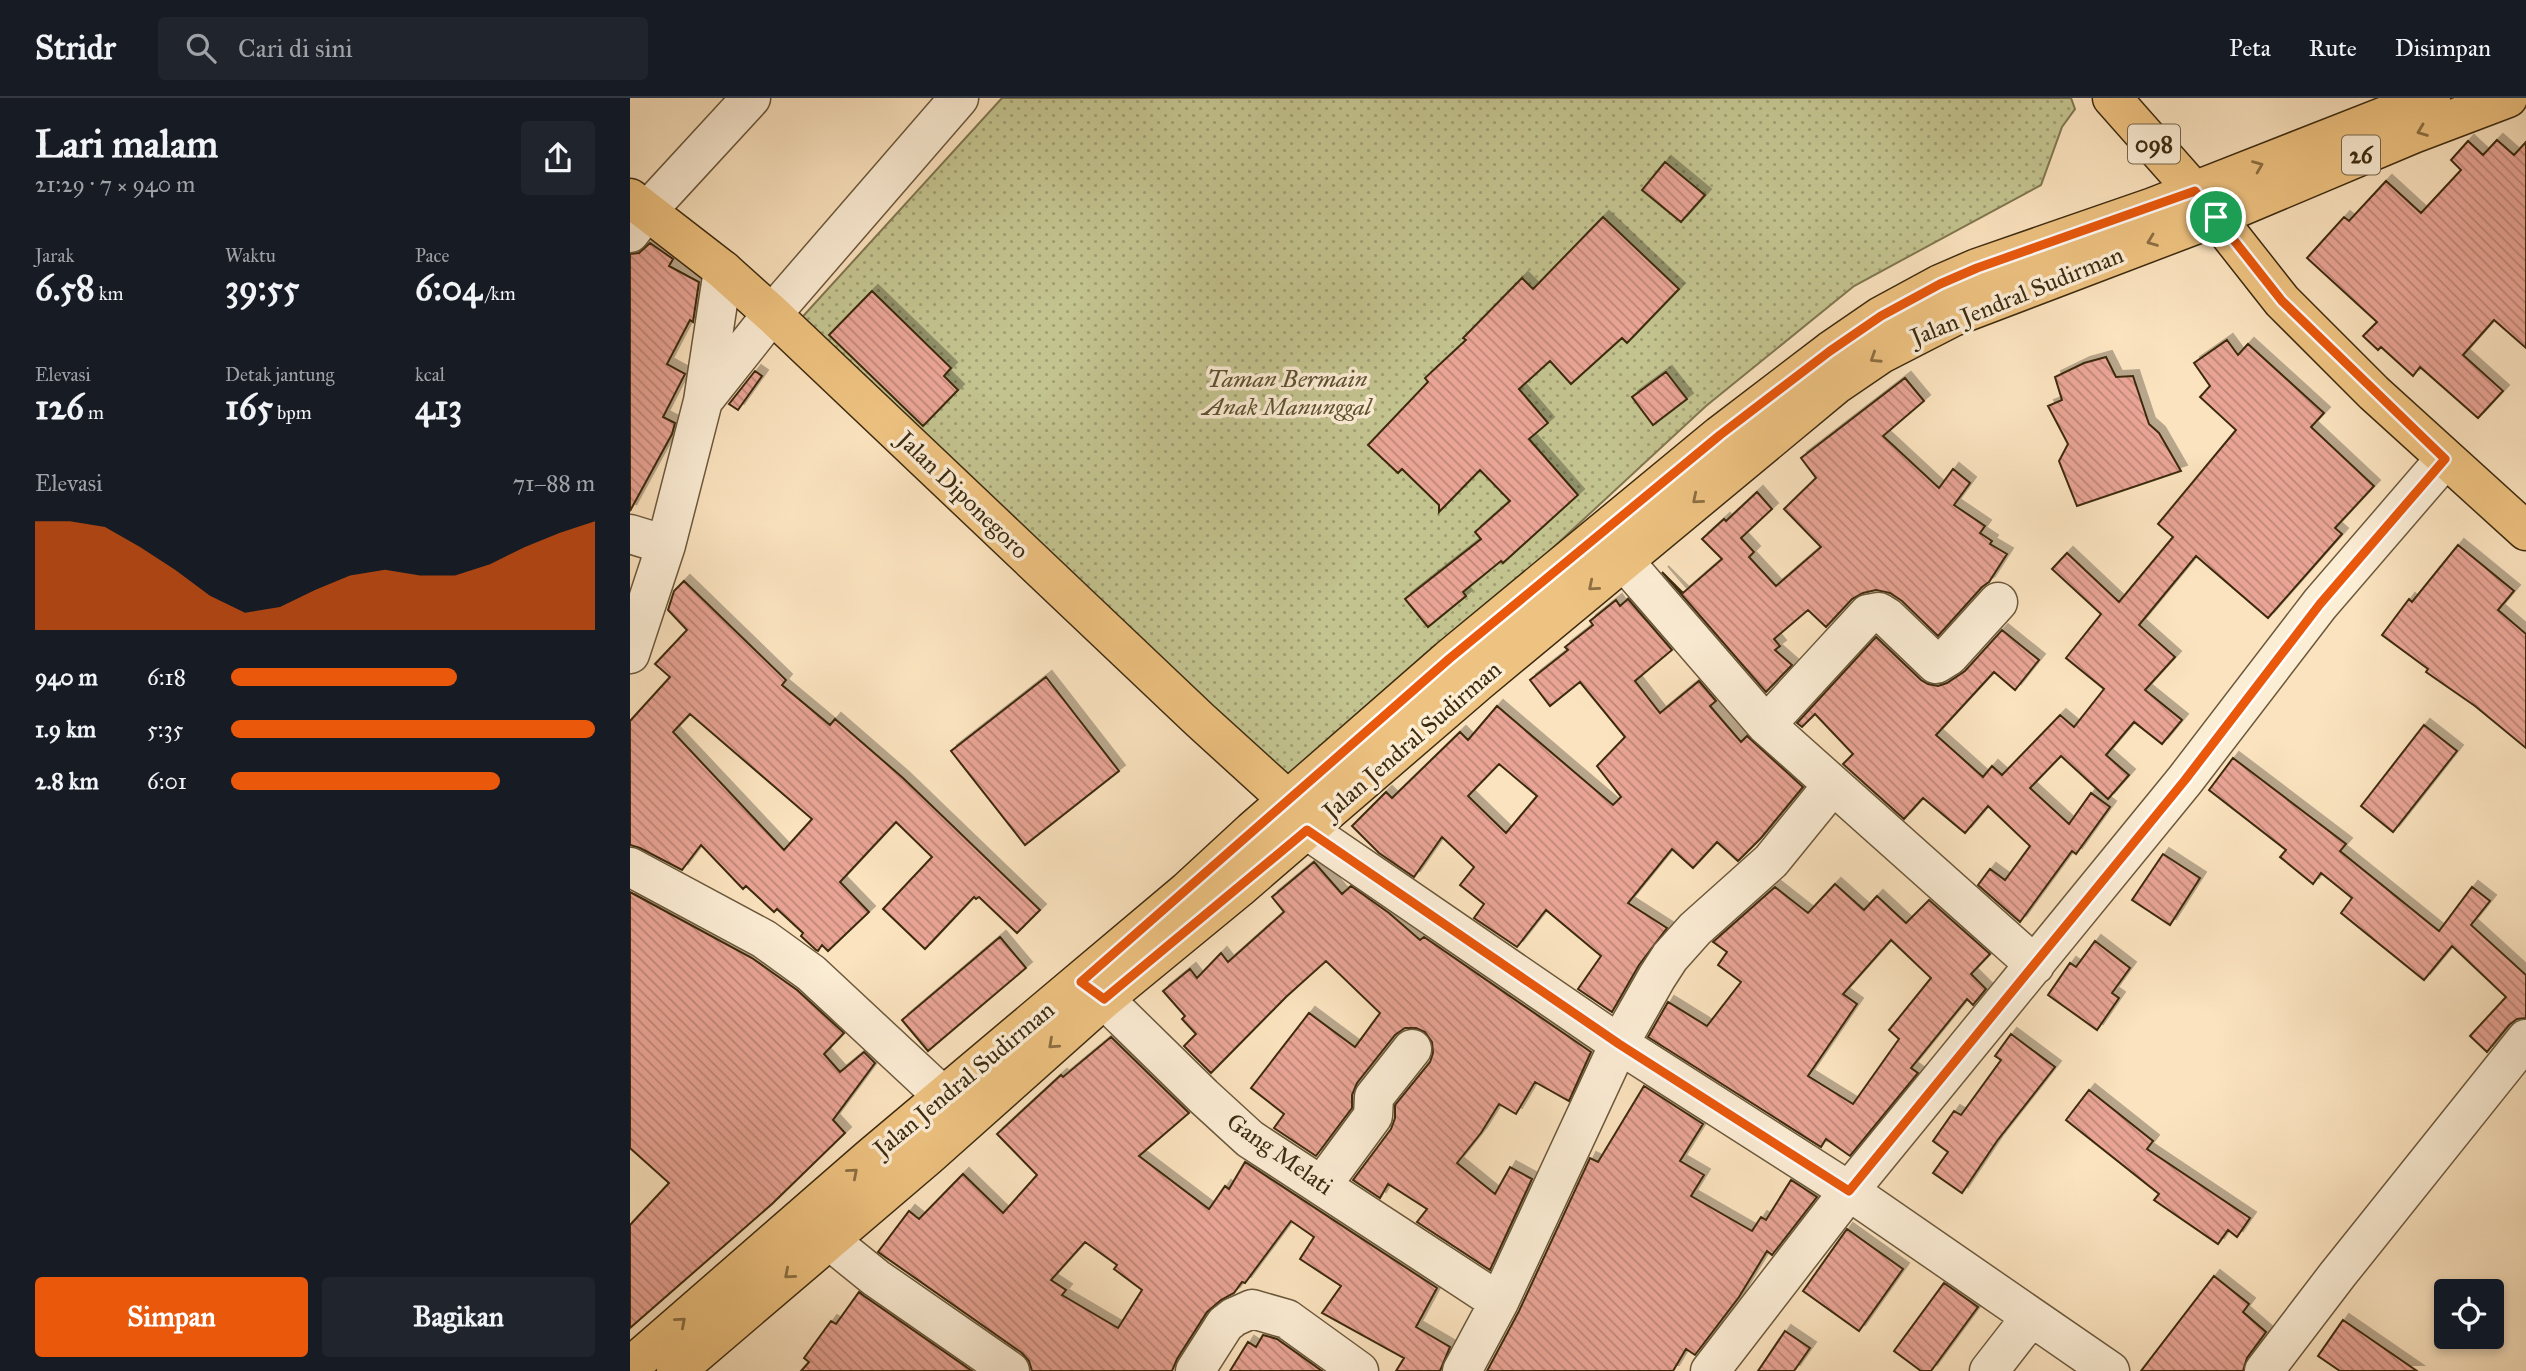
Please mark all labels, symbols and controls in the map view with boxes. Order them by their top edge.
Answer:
search box [158,17,648,80]
text: Stridr [35,28,116,68]
icon: search [182,29,220,67]
text: Cari di sini [238,32,353,64]
text: Peta [2229,33,2271,63]
text: Rute [2309,33,2357,63]
text: Disimpan [2395,33,2491,63]
text: Lari malam [35,121,218,167]
button: share [521,121,595,195]
one-way arrow [2416,122,2428,136]
road number: 098 [2128,124,2180,164]
road number: 26 [2342,136,2380,174]
one-way arrow [2252,160,2264,174]
text: 21:29 · 7 × 940 m [35,170,195,198]
pin [2186,187,2246,247]
icon: arrive [2197,198,2235,236]
one-way arrow [2146,233,2158,247]
street label: Jalan Jendral Sudirman [1904,240,2128,353]
text: Jarak [35,244,74,267]
text: Waktu [225,244,276,267]
text: Pace [415,244,449,267]
text: 6.58 [35,267,95,310]
text: 39:55 [225,267,299,310]
text: 6:04 [415,267,482,310]
text: km [95,282,124,305]
text: /km [482,282,516,305]
one-way arrow [1870,350,1883,362]
text: Elevasi [35,363,91,386]
text: Detak jantung [225,363,334,386]
text: kcal [415,363,445,386]
park label: Taman Bermain Anak Manunggal [1200,364,1374,422]
text: 126 [35,386,84,429]
text: 165 [225,386,273,429]
text: 413 [415,386,462,429]
text: m [84,401,104,424]
text: bpm [273,401,312,424]
street label: Jalan Diponegoro [889,423,1035,565]
text: Elevasi [35,469,103,497]
text: 71–88 m [513,469,595,497]
one-way arrow [1692,491,1705,503]
one-way arrow [1588,578,1601,590]
street label: Jalan Jendral Sudirman [1314,654,1507,828]
text: 940 m [35,663,98,691]
text: 6:18 [147,663,186,691]
text: 1.9 km [35,715,96,743]
text: 5:35 [147,715,183,743]
text: 2.8 km [35,767,99,795]
text: 6:01 [147,767,187,795]
street label: Jalan Jendral Sudirman [865,995,1060,1165]
one-way arrow [1048,1036,1061,1048]
street label: Gang Melati [1221,1106,1339,1202]
one-way arrow [844,1169,857,1181]
one-way arrow [784,1266,797,1278]
button: Simpan [35,1277,308,1357]
button: Bagikan [322,1277,595,1357]
map controls [2434,1279,2504,1349]
button: locate [2434,1279,2504,1349]
one-way arrow [673,1318,686,1330]

